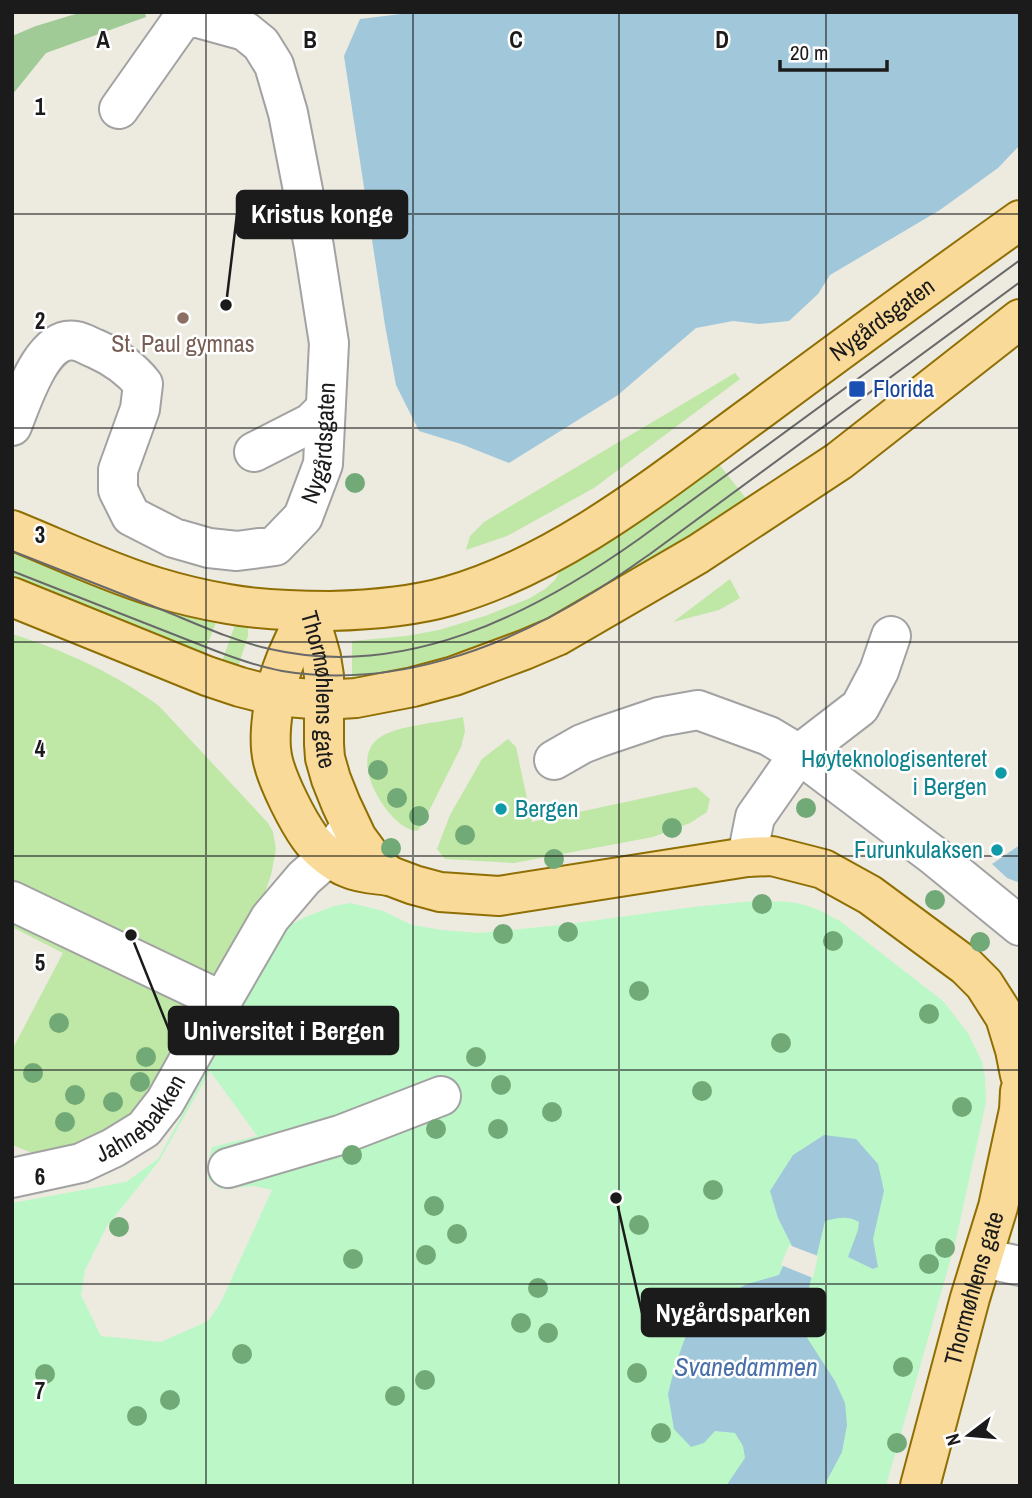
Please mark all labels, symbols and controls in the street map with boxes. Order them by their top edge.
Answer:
text: A [96,24,110,55]
text: B [303,24,317,55]
text: C [509,24,523,55]
text: D [715,24,729,55]
scale bar [780,28,887,72]
text: 20 m [790,38,828,67]
text: 1 [35,91,46,122]
callout: Kristus konge [237,191,407,238]
text: Kristus konge [251,196,393,231]
street label: Nygårdsgaten [823,270,941,368]
text: 2 [35,305,45,336]
marker: St. Paul gymnas [175,310,191,326]
place label: St. Paul gymnas [111,327,255,359]
place label: Florida [873,372,934,404]
marker: Florida [847,379,867,399]
street label: Nygårdsgaten [293,382,342,508]
text: 3 [35,519,45,550]
street label: Thormøhlens gate [294,607,344,772]
text: 4 [35,733,46,764]
place label: Høyteknologisenteret i Bergen [801,742,988,802]
marker: Høyteknologisenteret i Bergen [993,765,1009,781]
place label: Bergen [515,792,578,824]
marker: Bergen [493,801,509,817]
place label: Furunkulaksen [854,833,983,865]
marker: Furunkulaksen [989,842,1005,858]
text: 5 [35,947,45,978]
callout: Universitet i Bergen [169,1007,398,1054]
text: Universitet i Bergen [183,1013,385,1048]
street label: Jahnebakken [90,1068,192,1169]
text: 6 [35,1161,45,1192]
street label: Thormøhlens gate [936,1207,1011,1368]
callout: Nygårdsparken [642,1289,825,1336]
text: Nygårdsparken [655,1295,811,1330]
water label: Svanedammen [674,1349,818,1384]
text: 7 [35,1375,45,1406]
north arrow [934,1400,1004,1470]
text: N [939,1431,967,1449]

